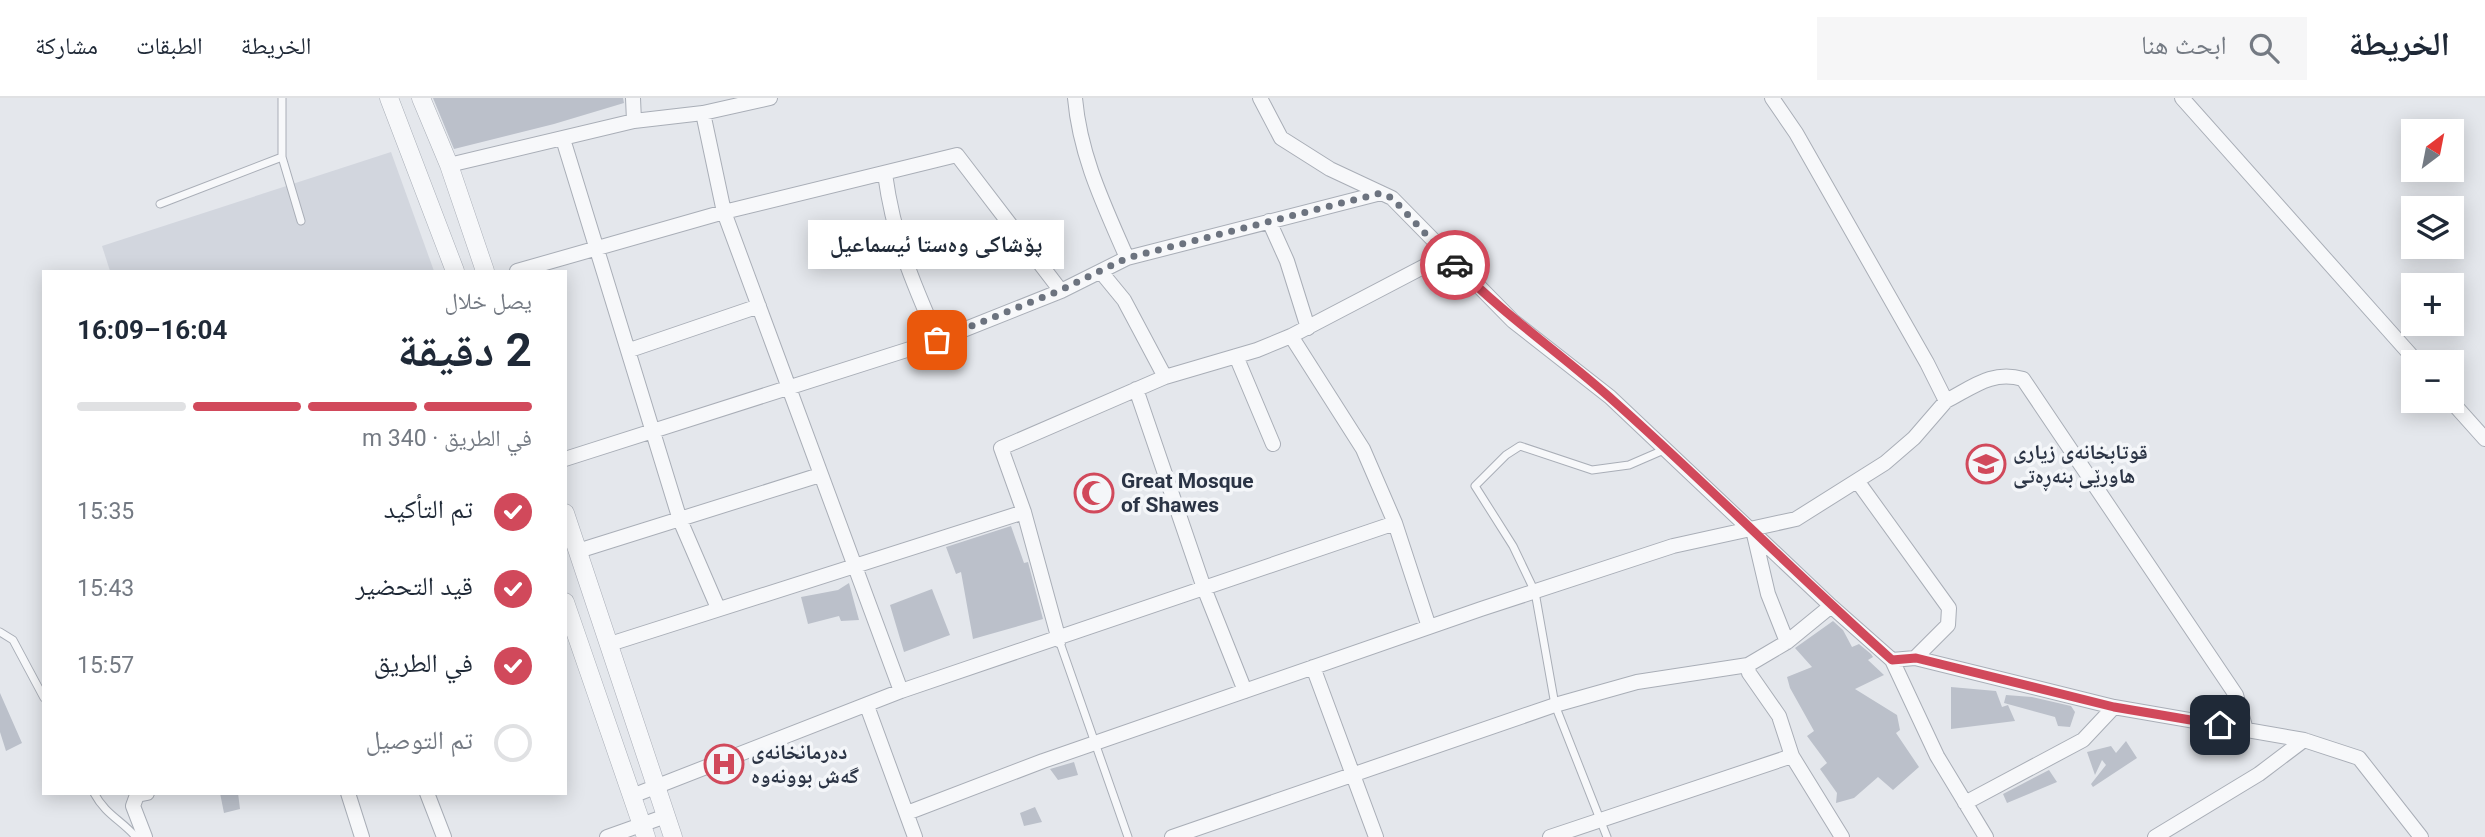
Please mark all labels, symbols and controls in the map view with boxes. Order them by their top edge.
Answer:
search box [1817,17,2307,80]
text: الخريطة [2349,24,2450,63]
icon: search [2245,29,2283,67]
text: ابحث هنا [2141,30,2227,60]
text: مشاركة [35,32,98,60]
text: الطبقات [136,32,203,60]
text: الخريطة [241,32,311,60]
north arrow [2401,119,2464,182]
map controls [2401,119,2464,413]
button: layers [2401,196,2464,259]
callout: پۆشاکی وەستا ئیسماعیل [809,221,1065,270]
courier [1420,230,1490,300]
text: پۆشاکی وەستا ئیسماعیل [830,231,1042,258]
icon: car [1436,246,1474,284]
button: + [2401,273,2464,336]
text: يصل خلال [445,288,532,315]
pin [907,310,967,370]
text: 16:04–16:09 [77,315,227,345]
icon: bag [918,321,956,359]
text: 2 دقيقة [398,323,532,377]
button: − [2401,350,2464,413]
text: في الطريق · 340 m [362,425,532,452]
place label: قوتابخانەی زیاری هاورێی بنەڕەتی [2013,440,2148,492]
school or university icon: قوتابخانەی زیاری هاورێی بنەڕەتی [1965,443,2007,485]
place label: Great Mosque of Shawes [1121,469,1254,517]
mosque icon: Great Mosque of Shawes [1073,472,1115,514]
icon: check [494,493,532,531]
text: تم التأكيد [384,494,473,524]
text: 15:35 [77,498,134,525]
icon: check [494,570,532,608]
text: قيد التحضير [355,571,473,601]
text: 15:43 [77,575,134,602]
icon: check [494,647,532,685]
text: في الطريق [374,648,473,678]
text: 15:57 [77,652,134,679]
pin [2190,695,2250,755]
icon: home [2201,706,2239,744]
text: تم التوصيل [366,725,473,755]
place label: دەرمانخانەی گەش بوونەوە [751,740,859,789]
hospital icon: دەرمانخانەی گەش بوونەوە [703,743,745,785]

